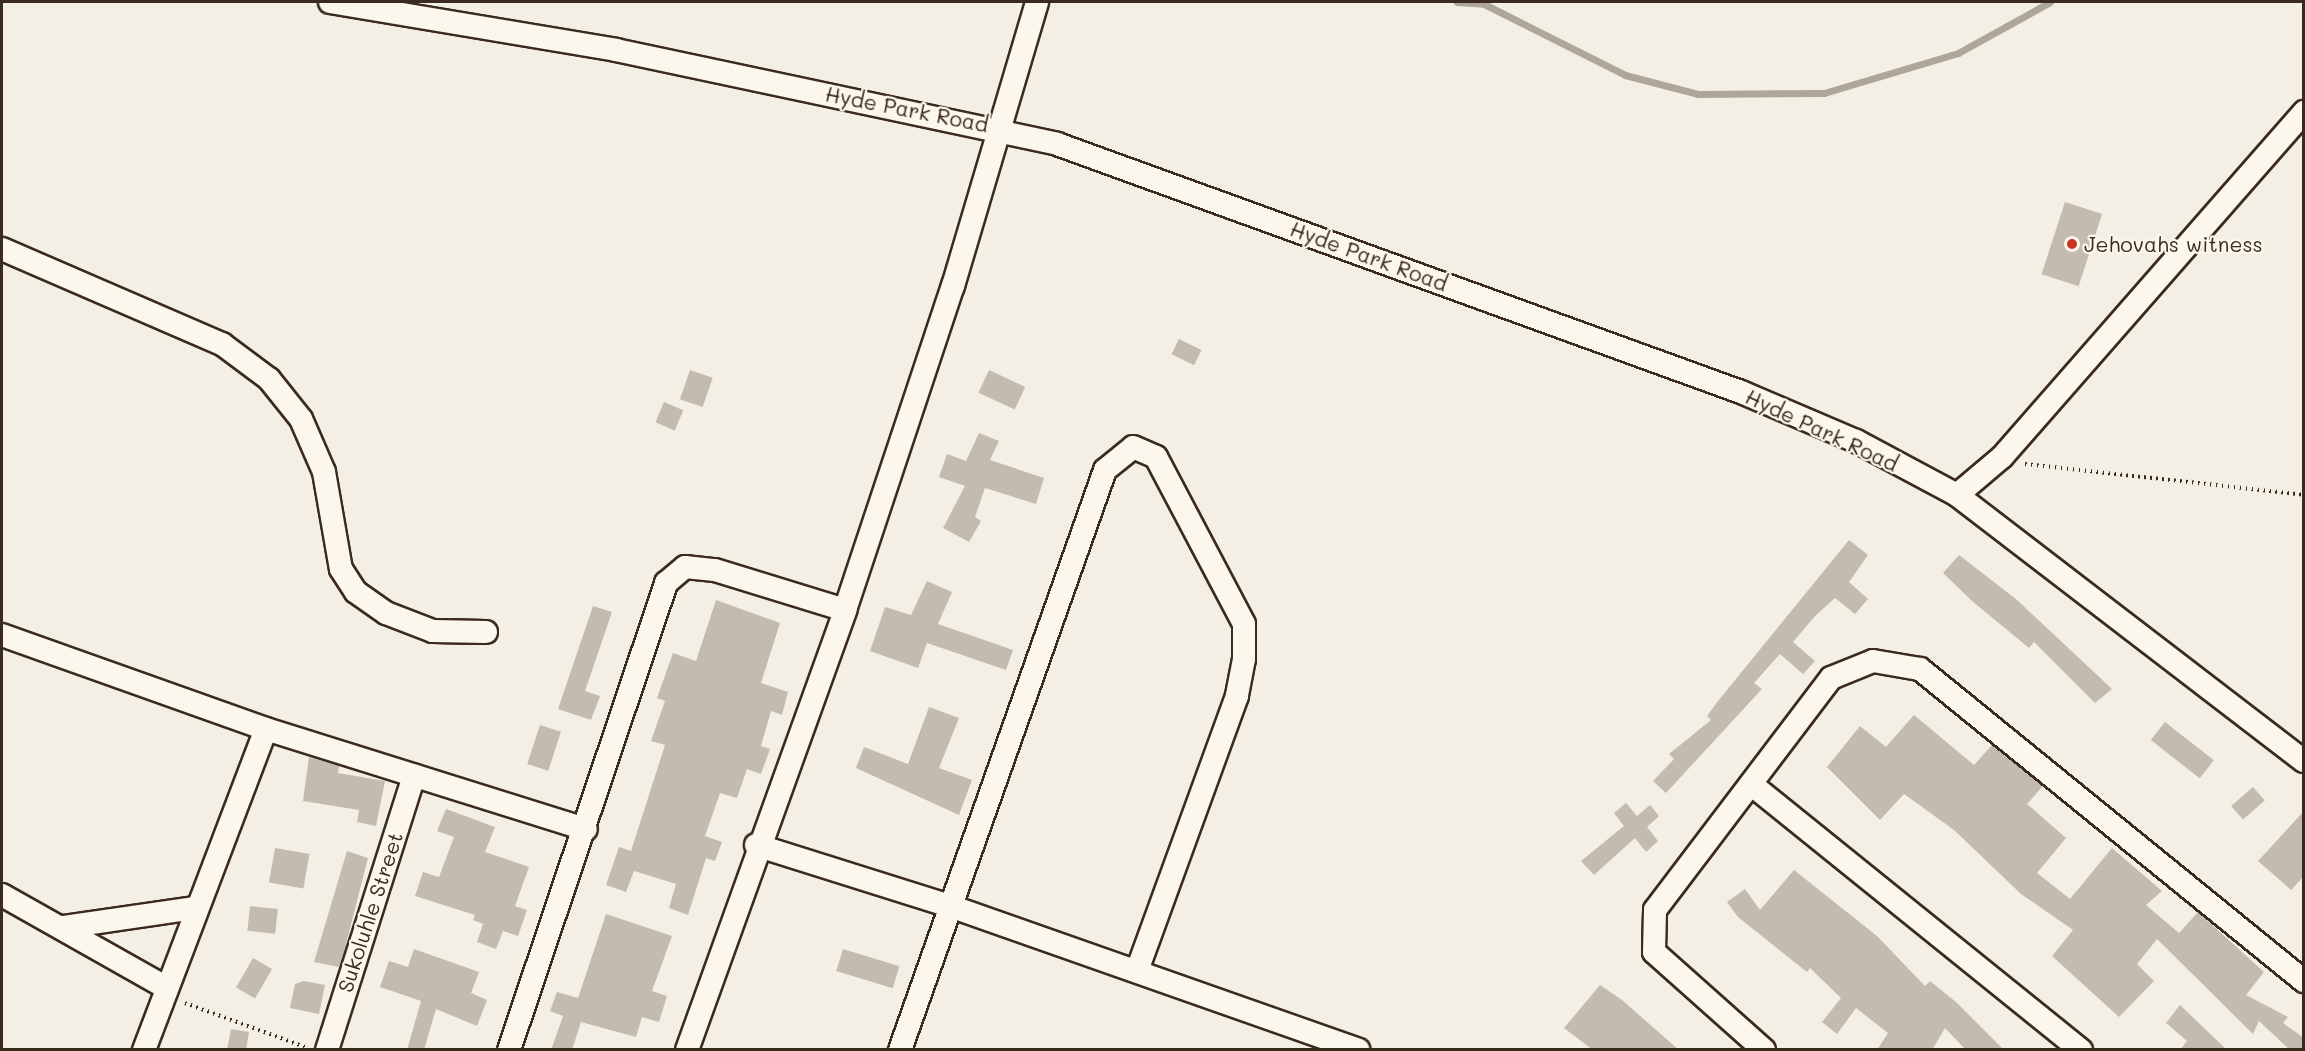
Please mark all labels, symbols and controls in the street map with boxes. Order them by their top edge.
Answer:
street label: Hyde Park Road [823,81,991,137]
street label: Hyde Park Road [1287,216,1451,296]
place label: Jehovahs witness [2084,231,2263,257]
marker: Jehovahs witness [2065,237,2079,251]
street label: Hyde Park Road [1742,384,1902,476]
street label: Sukoluhle Street [332,829,408,995]

